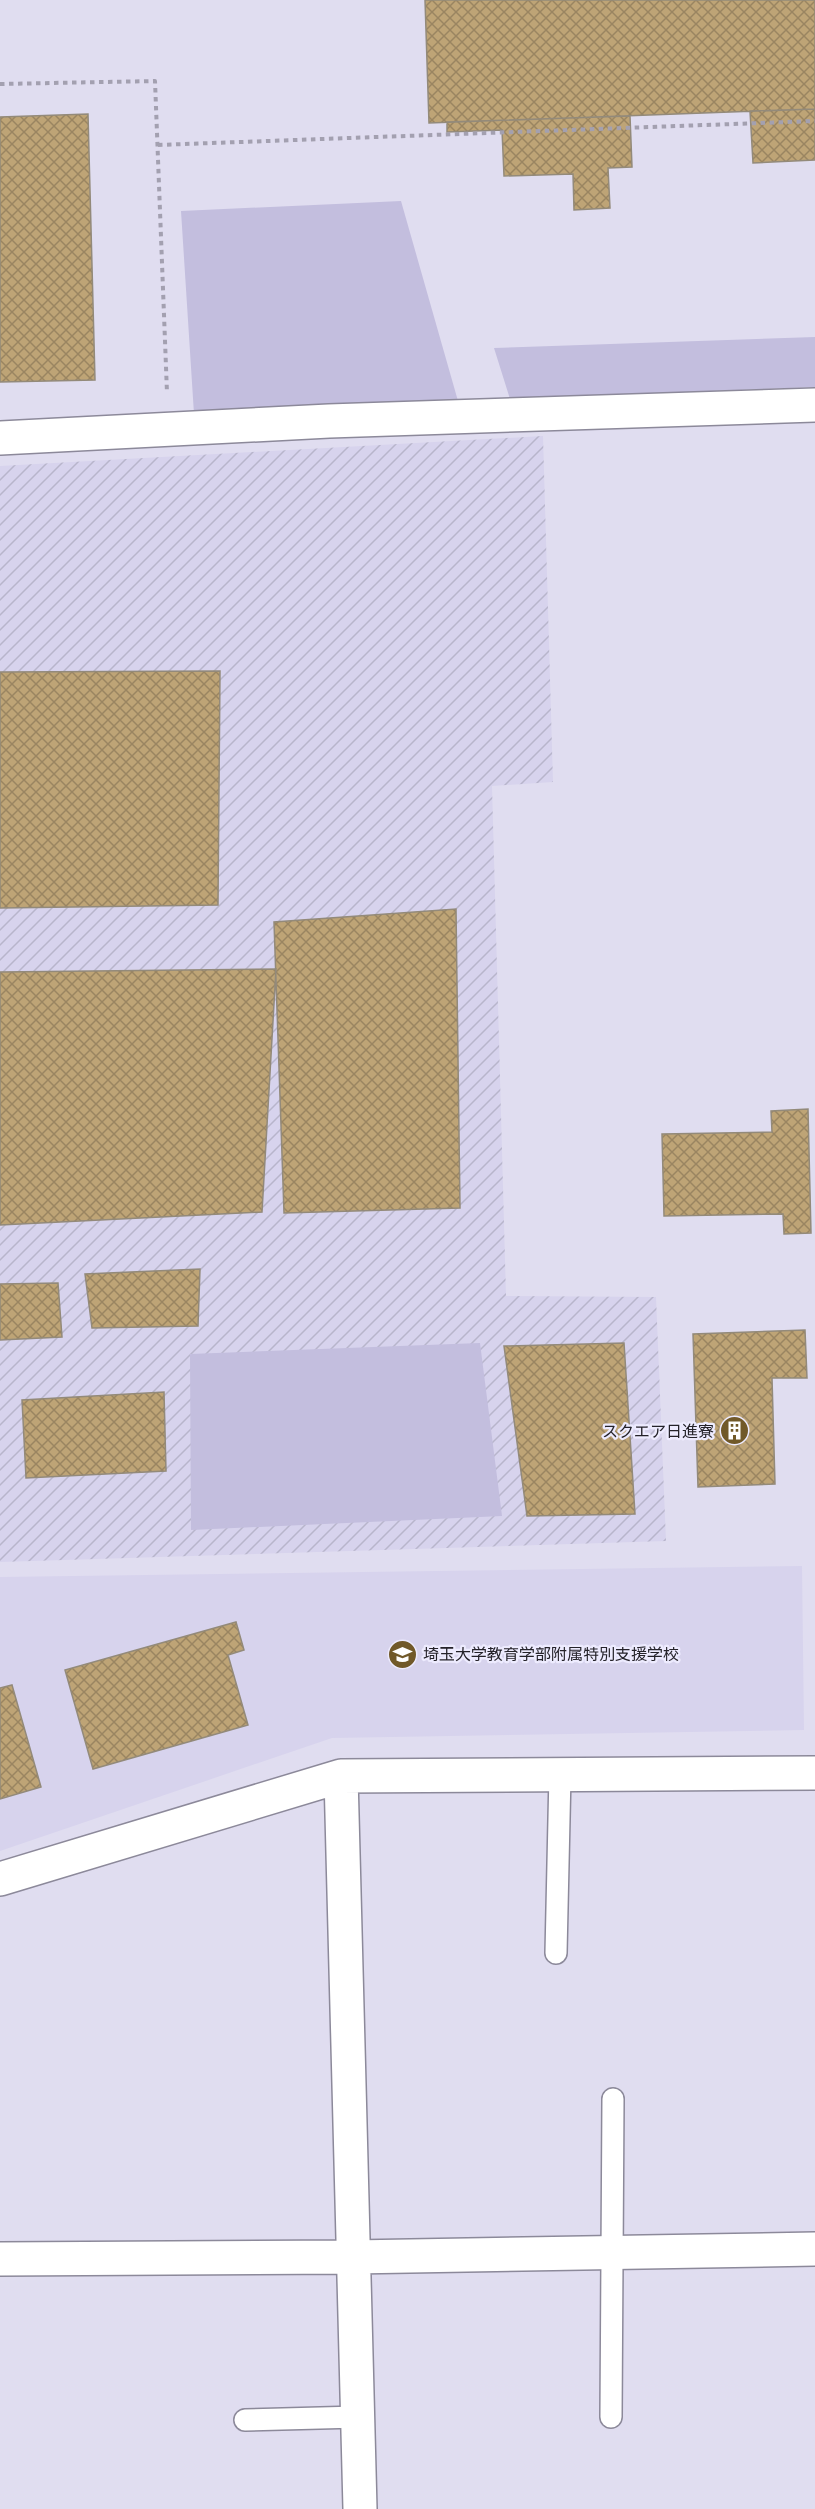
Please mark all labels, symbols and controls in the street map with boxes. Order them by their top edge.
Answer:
building icon: スクエア日進寮 [719,1415,751,1447]
place label: スクエア日進寮 [602,1421,714,1441]
school or university icon: 埼玉大学教育学部附属特別支援学校 [386,1638,418,1670]
place label: 埼玉大学教育学部附属特別支援学校 [423,1644,679,1664]

